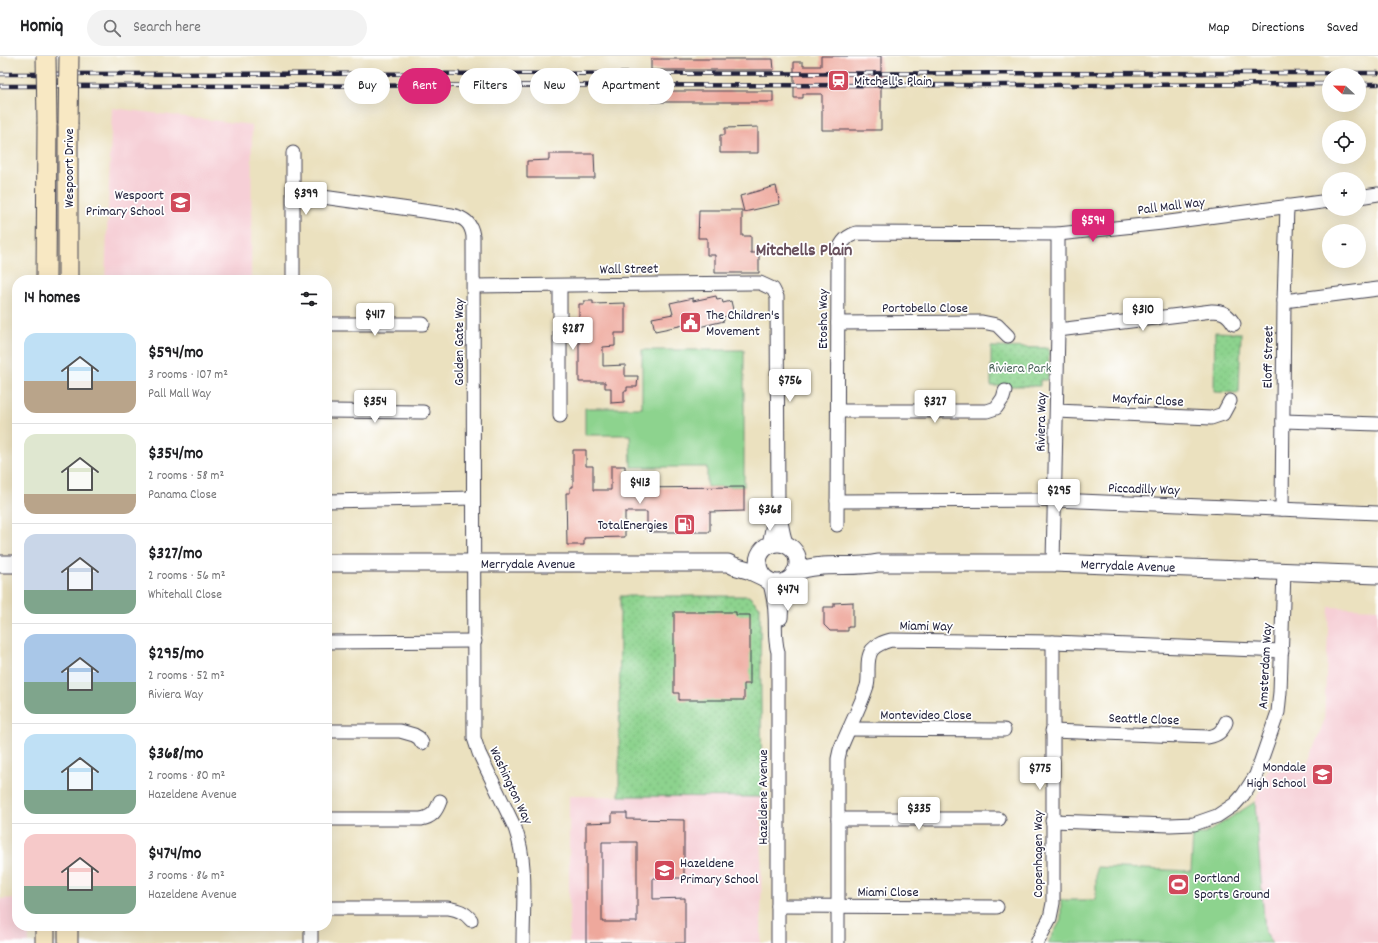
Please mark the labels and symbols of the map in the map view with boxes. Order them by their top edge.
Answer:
station icon: Mitchell's Plain [825,67,851,93]
north arrow [1322,68,1366,112]
place label: Mitchell's Plain [854,72,932,92]
street label: Wespoort Drive [60,128,80,208]
pin: $399 [282,182,330,216]
place label: Wespoort Primary School [86,186,165,222]
school or university icon: Wespoort Primary School [167,189,193,215]
street label: Pall Mall Way [1136,193,1206,221]
pin: $594 [1069,209,1117,243]
district label: Mitchells Plain [756,239,852,264]
street label: Wall Street [600,259,658,281]
street label: Etosha Way [814,289,834,349]
street label: Golden Gate Way [450,298,470,386]
pin: $310 [1119,298,1167,332]
street label: Portobello Close [882,299,968,319]
pin: $417 [351,303,399,337]
place label: The Children's Movement [706,306,780,342]
public building icon: The Children's Movement [677,309,703,335]
pin: $287 [549,317,597,351]
street label: Eloff Street [1258,326,1280,389]
park label: Riviera Park [989,359,1052,379]
pin: $756 [766,369,814,403]
street label: Mayfair Close [1112,389,1184,413]
pin: $354 [351,390,399,424]
pin: $327 [911,390,959,424]
street label: Riviera Way [1031,392,1053,452]
pin: $413 [616,471,664,505]
pin: $295 [1035,479,1083,513]
street label: Piccadilly Way [1108,479,1180,501]
pin: $368 [746,498,794,532]
fuel station icon: TotalEnergies [671,511,697,537]
place label: TotalEnergies [597,516,668,536]
street label: Merrydale Avenue [481,555,575,575]
street label: Merrydale Avenue [1080,555,1176,579]
pin: $474 [764,578,812,612]
street label: Miami Way [899,617,953,637]
street label: Amsterdam Way [1254,622,1278,710]
street label: Montevideo Close [880,706,972,726]
street label: Seattle Close [1108,709,1179,731]
street label: Washington Way [483,744,537,828]
street label: Hazeldene Avenue [754,749,774,845]
pin: $775 [1016,757,1064,791]
place label: Mondale High School [1247,758,1307,794]
school or university icon: Mondale High School [1309,761,1335,787]
pin: $335 [895,797,943,831]
street label: Copenhagen Way [1029,810,1049,898]
place label: Hazeldene Primary School [680,854,759,890]
school or university icon: Hazeldene Primary School [652,857,678,883]
place label: Portland Sports Ground [1194,869,1270,905]
sports icon: Portland Sports Ground [1166,872,1192,898]
street label: Miami Close [857,883,919,903]

